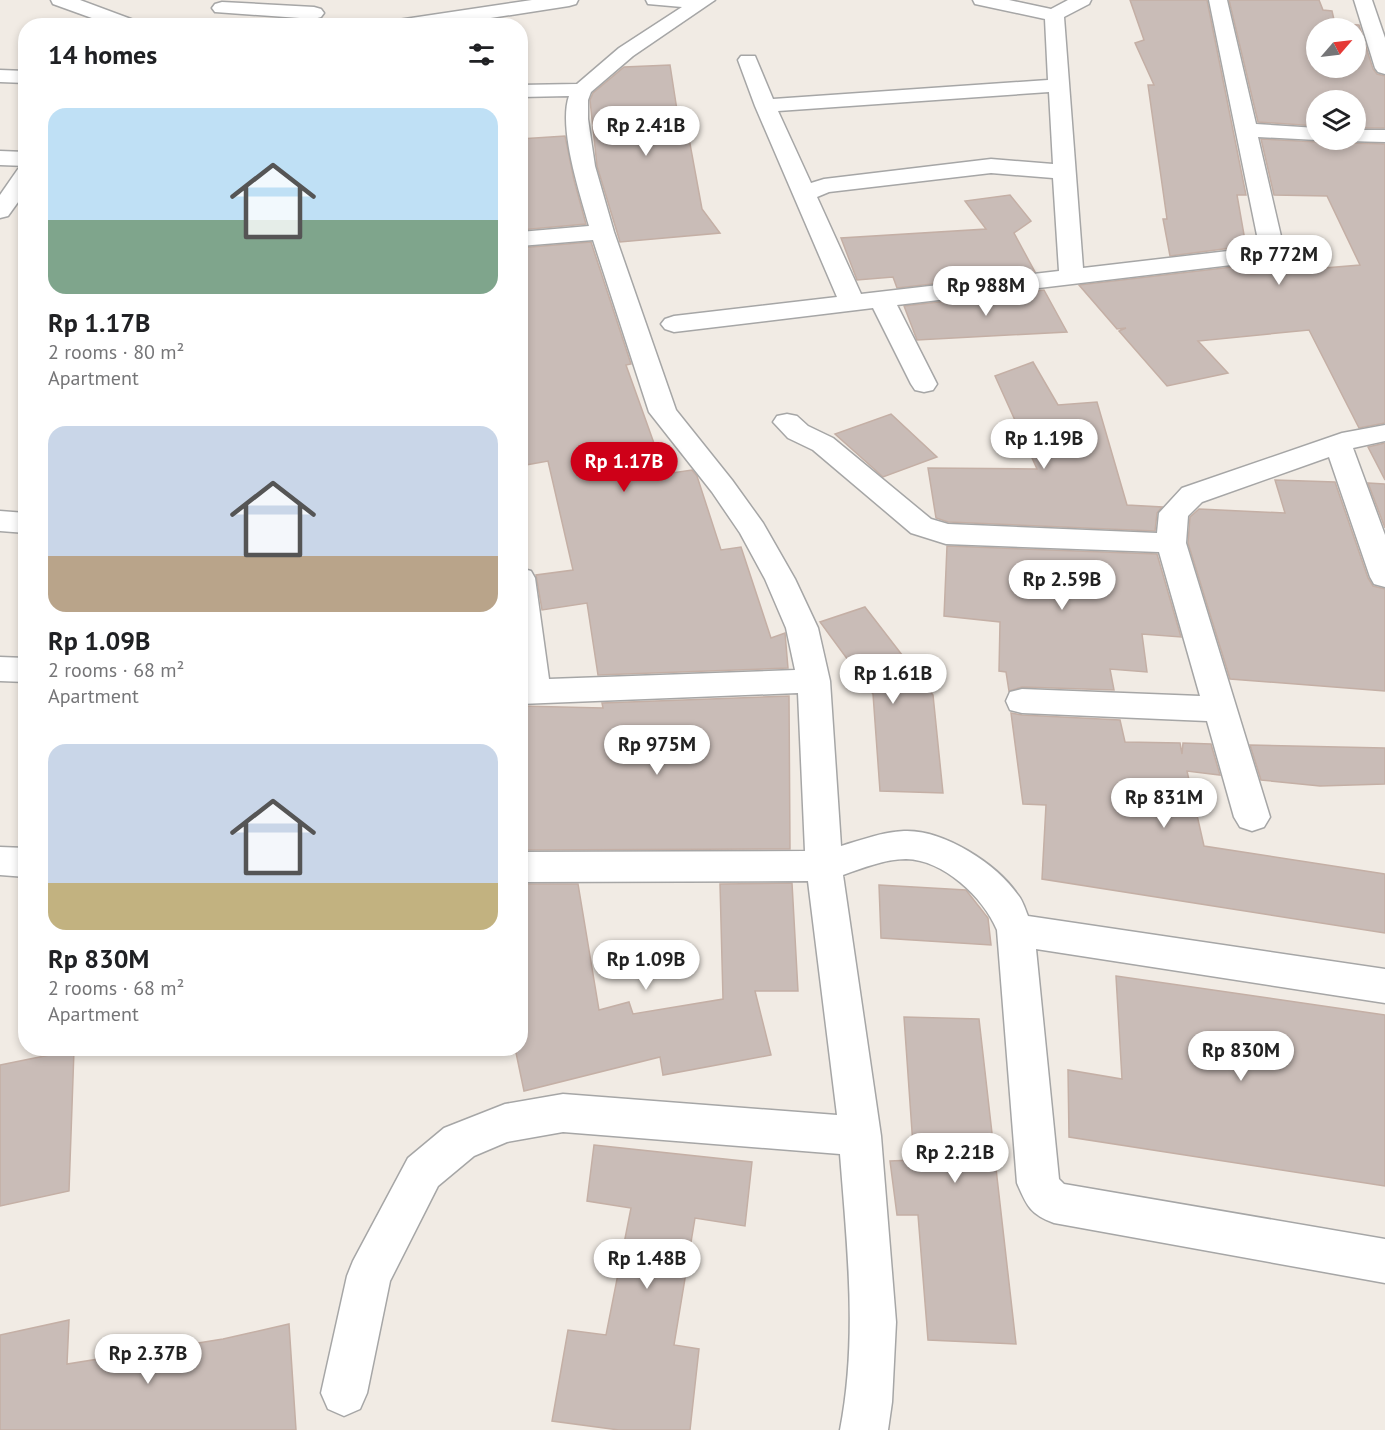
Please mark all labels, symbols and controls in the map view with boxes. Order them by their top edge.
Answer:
north arrow [1306,18,1366,78]
map controls [1306,18,1366,150]
text: 14 homes [48,38,157,71]
icon: filters [465,38,498,71]
button: layers [1306,90,1366,150]
pin: Rp 2.41B [584,106,708,157]
text: Rp 2.41B [607,112,685,138]
icon: home [219,147,327,255]
pin: Rp 772M [1224,235,1334,286]
text: Rp 772M [1240,241,1318,267]
pin: Rp 988M [931,266,1041,317]
text: Rp 988M [947,272,1025,298]
text: Rp 1.17B [48,306,150,339]
text: 2 rooms · 80 m² [48,339,184,365]
text: Apartment [48,365,139,391]
pin: Rp 1.19B [982,419,1106,470]
text: Rp 1.19B [1005,425,1083,451]
pin: Rp 1.17B [562,442,686,493]
text: Rp 1.17B [585,448,663,474]
icon: home [219,465,327,573]
pin: Rp 2.59B [1000,560,1124,611]
text: Rp 2.59B [1023,566,1101,592]
text: Rp 1.09B [48,624,150,657]
pin: Rp 1.61B [831,654,955,705]
text: 2 rooms · 68 m² [48,657,184,683]
text: Rp 1.61B [854,660,932,686]
text: Apartment [48,683,139,709]
pin: Rp 975M [602,725,712,776]
text: Rp 975M [618,731,696,757]
pin: Rp 831M [1109,778,1219,829]
icon: home [219,783,327,891]
text: Rp 831M [1125,784,1203,810]
pin: Rp 1.09B [584,940,708,991]
text: Rp 830M [48,942,149,975]
text: Rp 1.09B [607,946,685,972]
text: 2 rooms · 68 m² [48,975,184,1001]
text: Apartment [48,1001,139,1027]
pin: Rp 830M [1186,1031,1296,1082]
text: Rp 830M [1202,1037,1280,1063]
pin: Rp 2.21B [893,1133,1017,1184]
text: Rp 2.21B [916,1139,994,1165]
pin: Rp 1.48B [585,1239,709,1290]
text: Rp 1.48B [608,1245,686,1271]
pin: Rp 2.37B [86,1334,210,1385]
text: Rp 2.37B [109,1340,187,1366]

